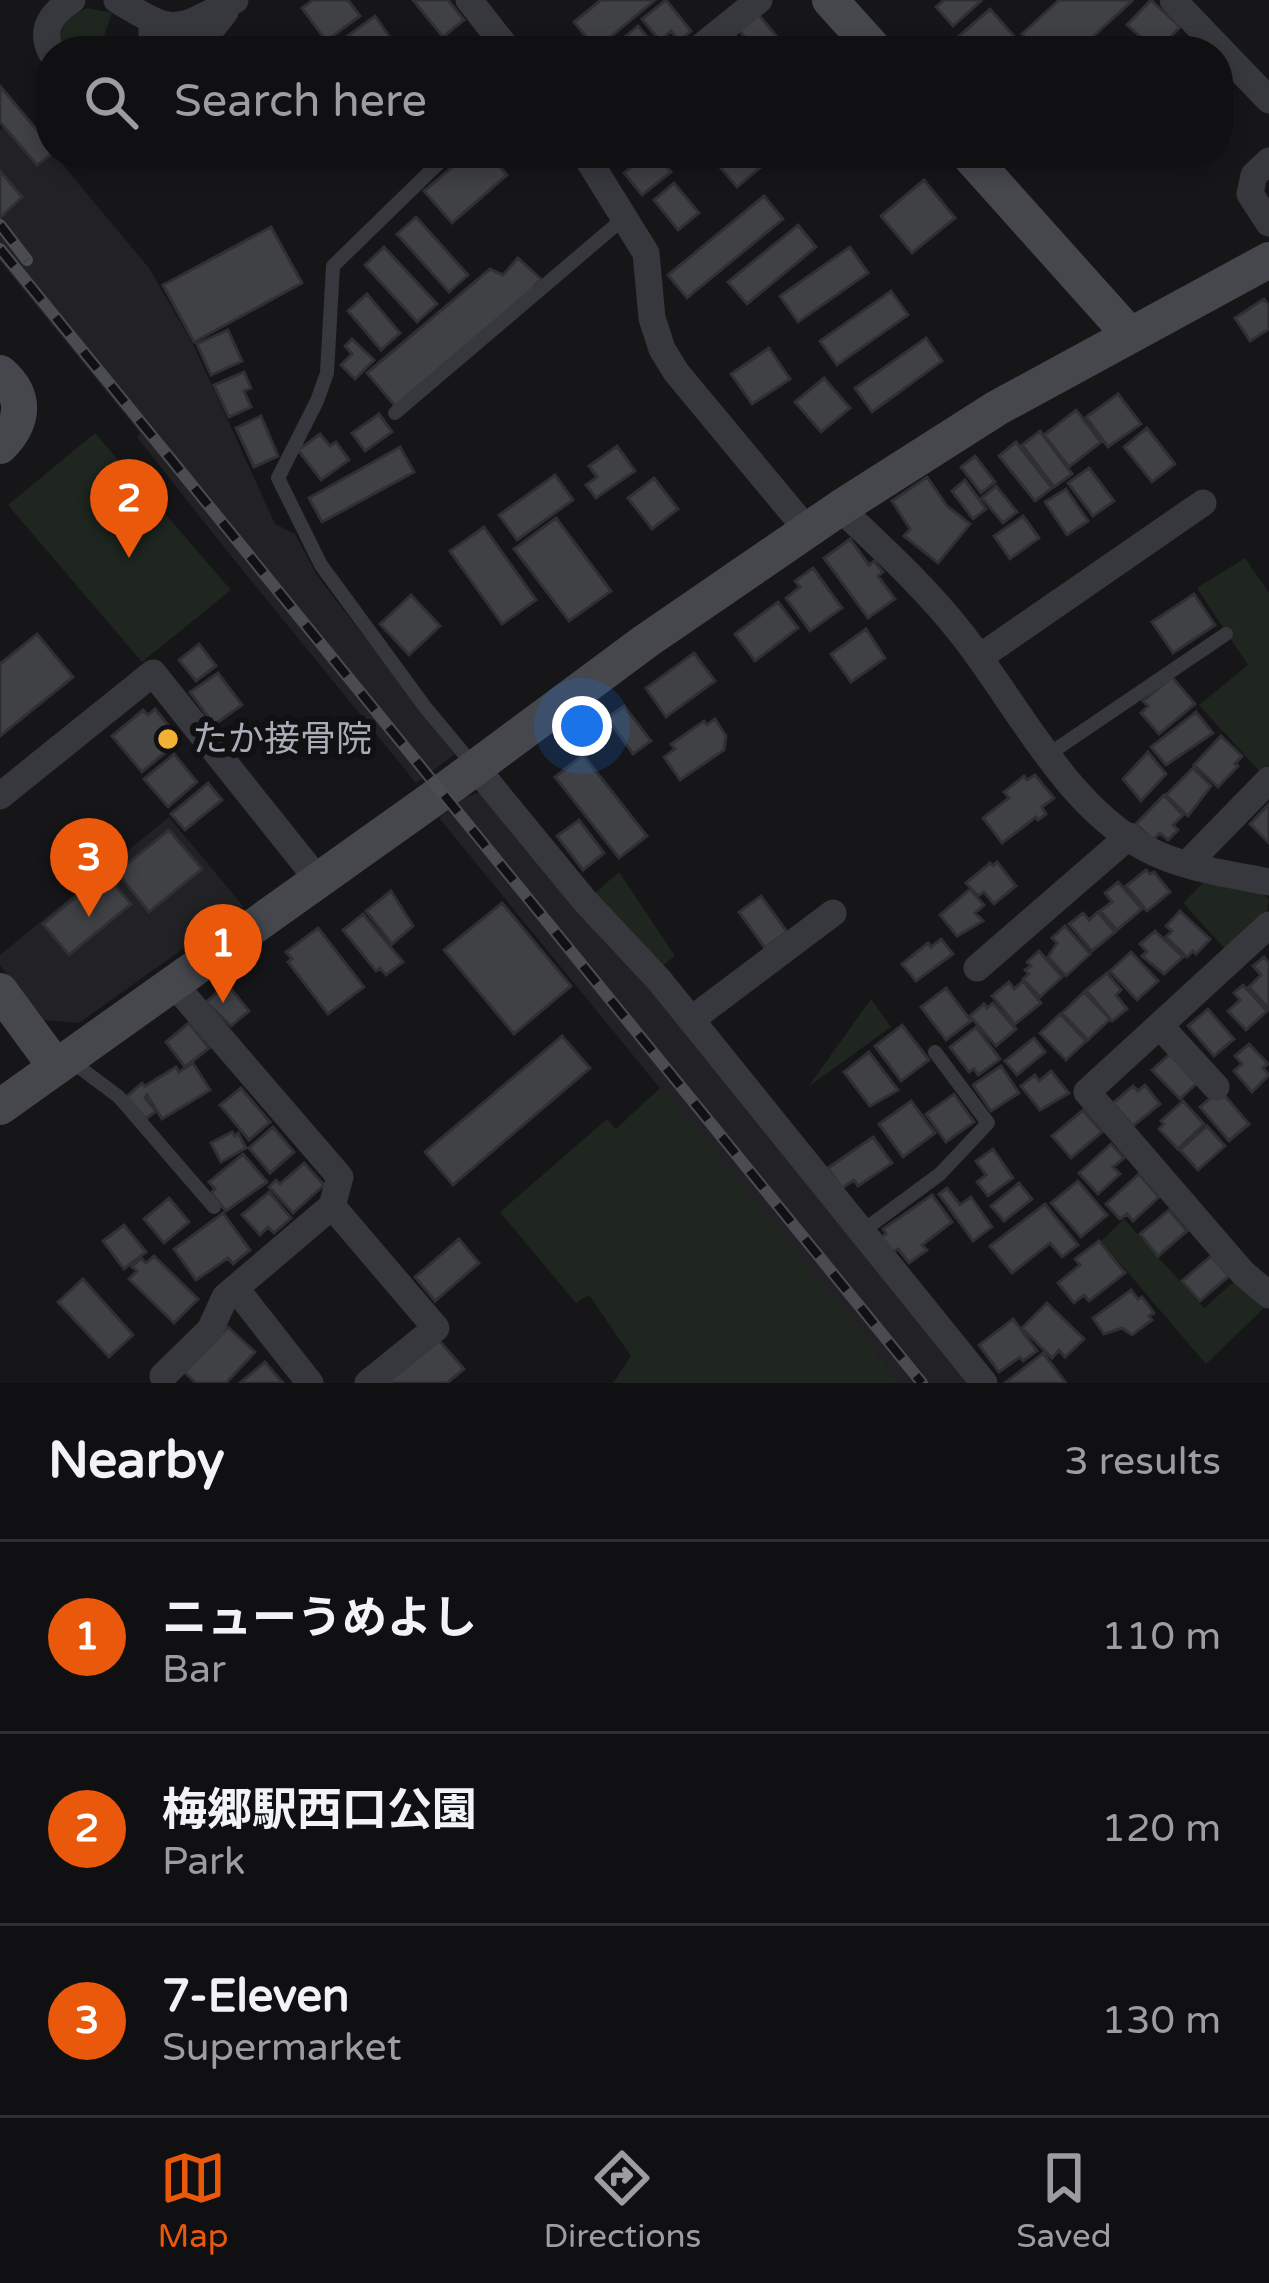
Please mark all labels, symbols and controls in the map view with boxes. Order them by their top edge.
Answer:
search box [36,36,1233,168]
icon: search [78,69,144,135]
text: Search here [174,75,427,129]
pin: 2 [90,459,168,558]
your location [552,696,612,756]
place label: たか接骨院 [192,718,372,761]
marker: たか接骨院 [155,726,181,752]
pin: 3 [50,818,128,917]
pin: 1 [184,904,262,1003]
text: Nearby [48,1430,225,1492]
text: 3 results [1064,1438,1221,1485]
text: ニューうめよし [162,1592,477,1646]
text: 1 [75,1613,99,1660]
text: 110 m [1102,1613,1221,1660]
text: Bar [162,1646,226,1693]
text: 梅郷駅西口公園 [162,1784,477,1838]
text: 2 [75,1805,99,1852]
text: 120 m [1102,1805,1221,1852]
text: Park [162,1838,245,1885]
text: 7-Eleven [162,1970,349,2024]
text: 3 [75,1997,99,2044]
text: 130 m [1102,1997,1221,2044]
text: Supermarket [162,2024,402,2071]
tab: Map [157,2145,229,2256]
tab: Directions [543,2145,701,2256]
tab: Saved [1016,2145,1112,2256]

